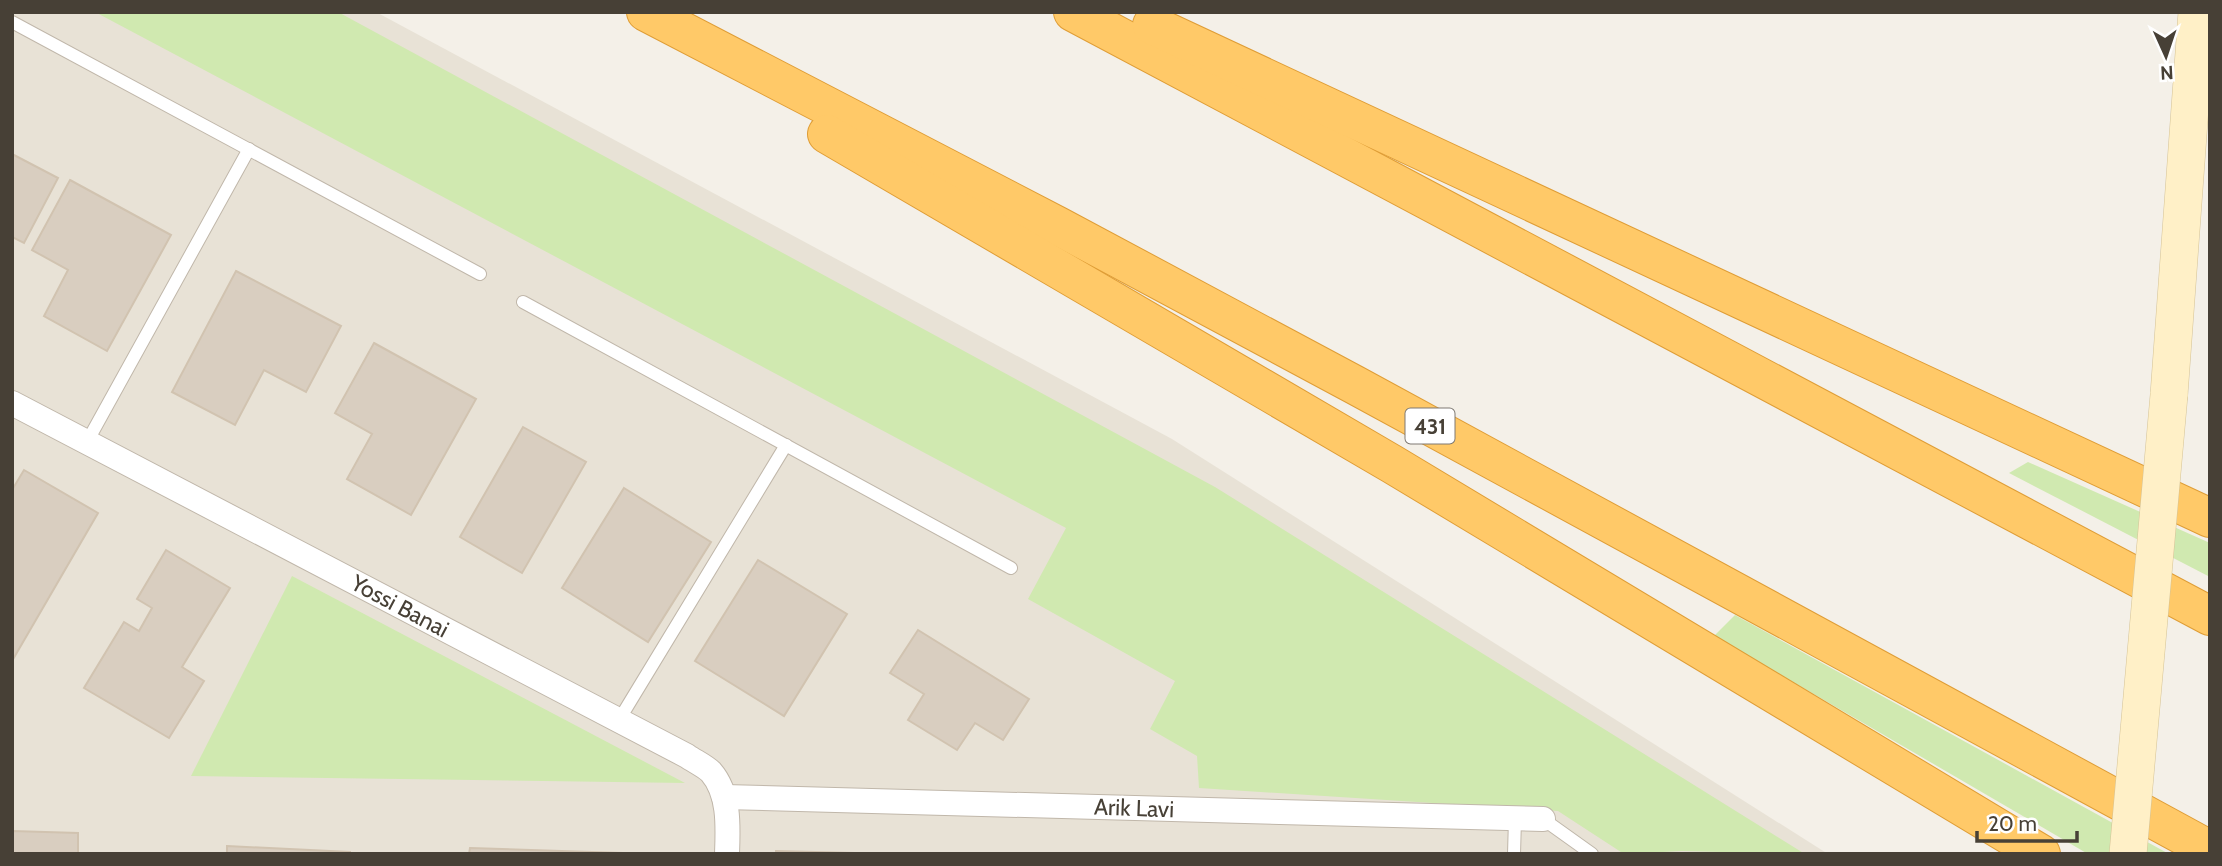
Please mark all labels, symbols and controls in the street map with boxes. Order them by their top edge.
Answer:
north arrow [2131,21,2201,91]
text: N [2160,61,2174,84]
road number: 431 [1406,408,1454,444]
street label: Yossi Banai [346,568,454,643]
street label: Arik Lavi [1093,793,1175,823]
scale bar [1977,800,2077,844]
text: 20 m [1988,811,2037,836]

